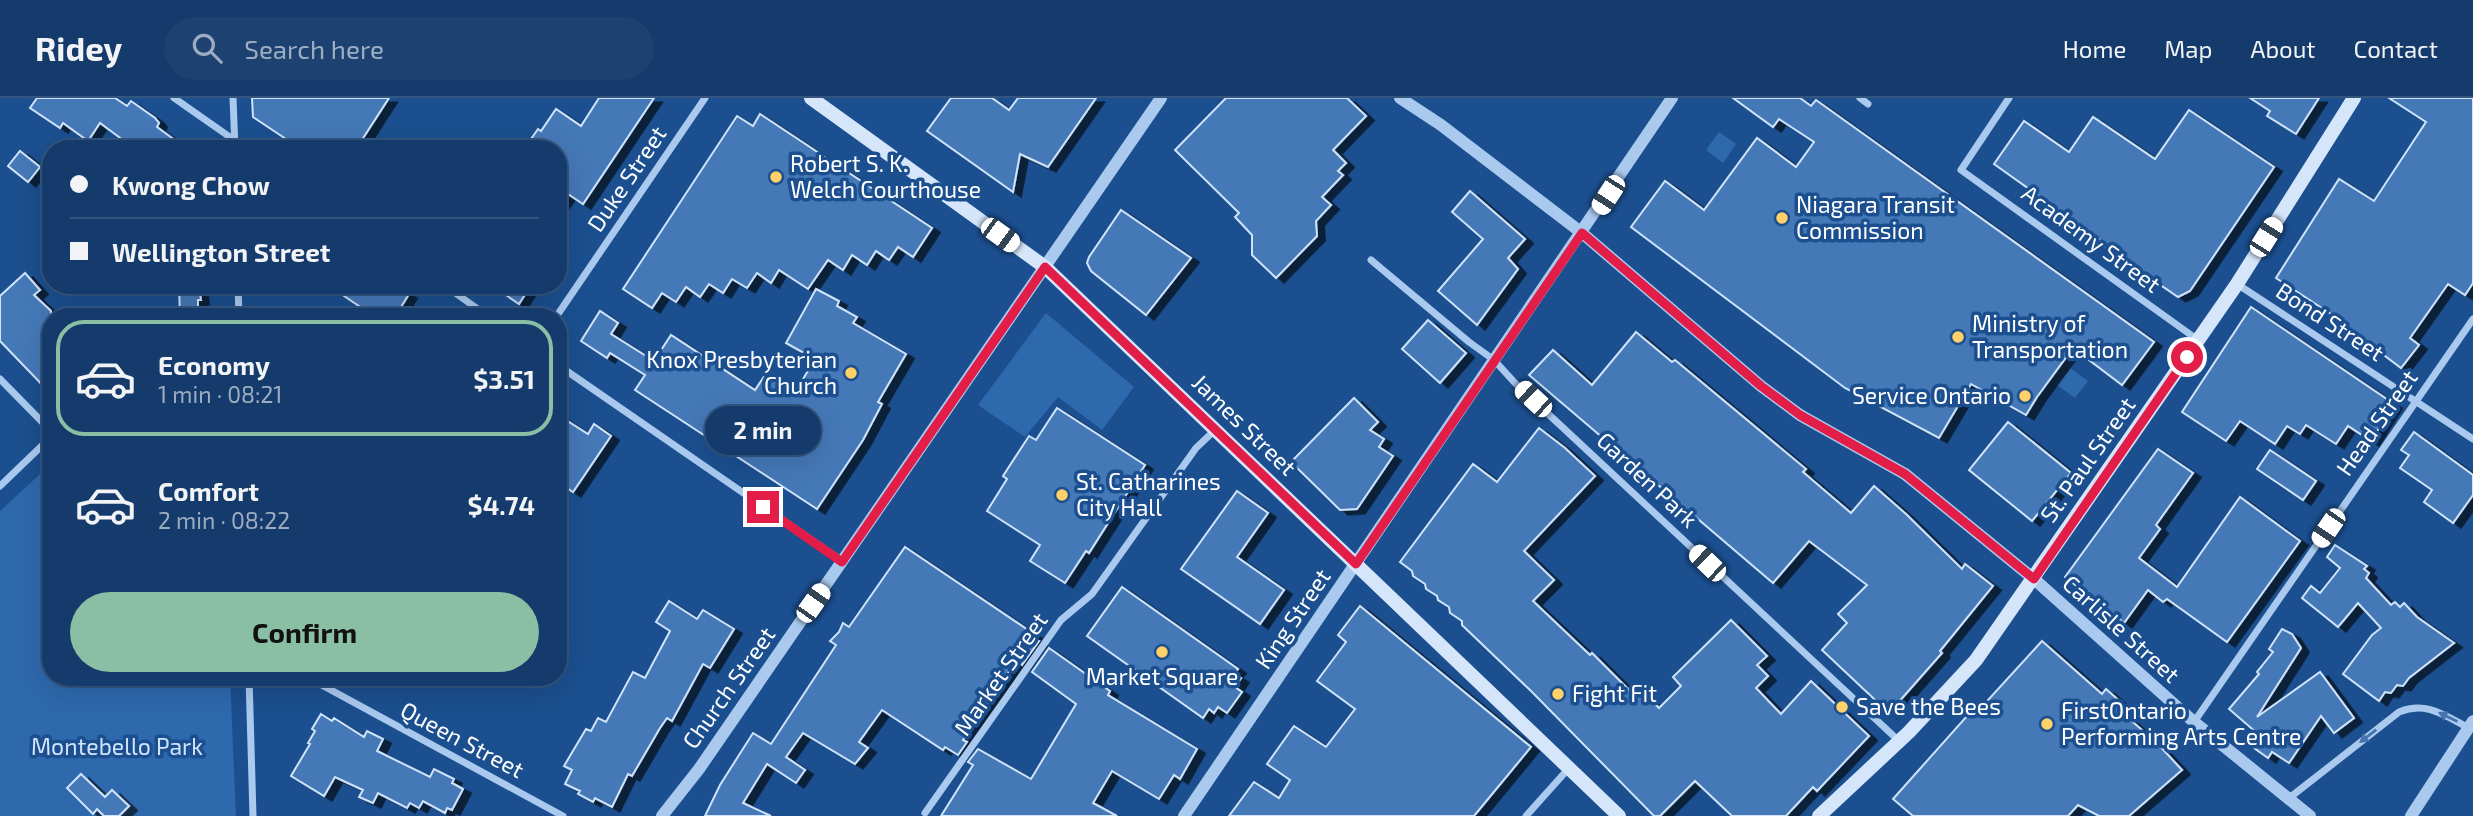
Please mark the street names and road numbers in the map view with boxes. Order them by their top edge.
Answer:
street label: Duke Street [581,120,672,236]
street label: Academy Street [2017,178,2167,298]
street label: Bond Street [2271,276,2390,367]
street label: Head Street [2330,364,2423,481]
street label: James Street [1187,368,1303,481]
street label: St. Paul Street [2034,391,2141,527]
street label: Garden Park [1592,426,1704,533]
street label: King Street [1249,563,1336,674]
street label: Carlisle Street [2058,569,2186,688]
street label: Market Street [948,606,1053,740]
street label: Church Street [676,621,781,754]
street label: Queen Street [396,695,529,783]

